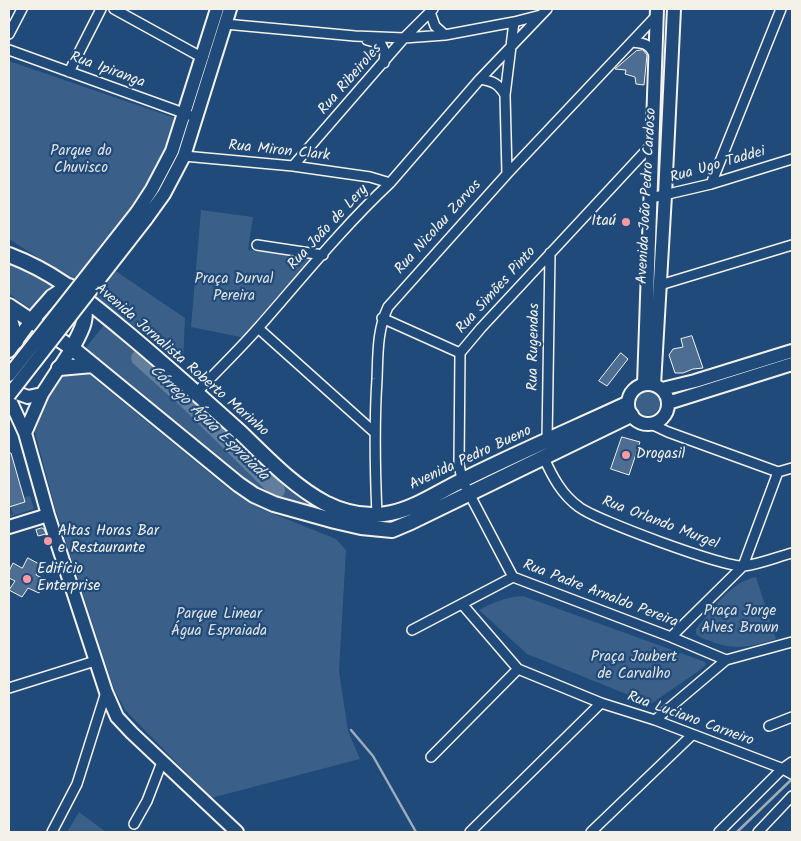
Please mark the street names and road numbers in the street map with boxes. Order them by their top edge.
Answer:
street label: Rua Ribeiroles [315,41,387,119]
street label: Rua Ipiranga [67,49,147,93]
street label: Avenida João Pedro Cardoso [634,107,662,285]
street label: Rua Miron Clark [227,138,331,166]
street label: Rua Ugo Taddei [668,144,768,188]
street label: Rua Nicolau Zarvos [392,177,486,279]
street label: Rua João de Lery [285,182,373,274]
street label: Rua Simões Pinto [453,244,541,338]
street label: Avenida Jornalista Roberto Marinho [90,281,272,441]
street label: Rua Rugendas [525,303,545,391]
street label: Avenida Pedro Bueno [407,423,535,495]
street label: Rua Orlando Murgel [599,493,721,555]
street label: Rua Padre Arnaldo Pereira [520,557,680,633]
street label: Rua Luciano Carneiro [624,689,756,751]

